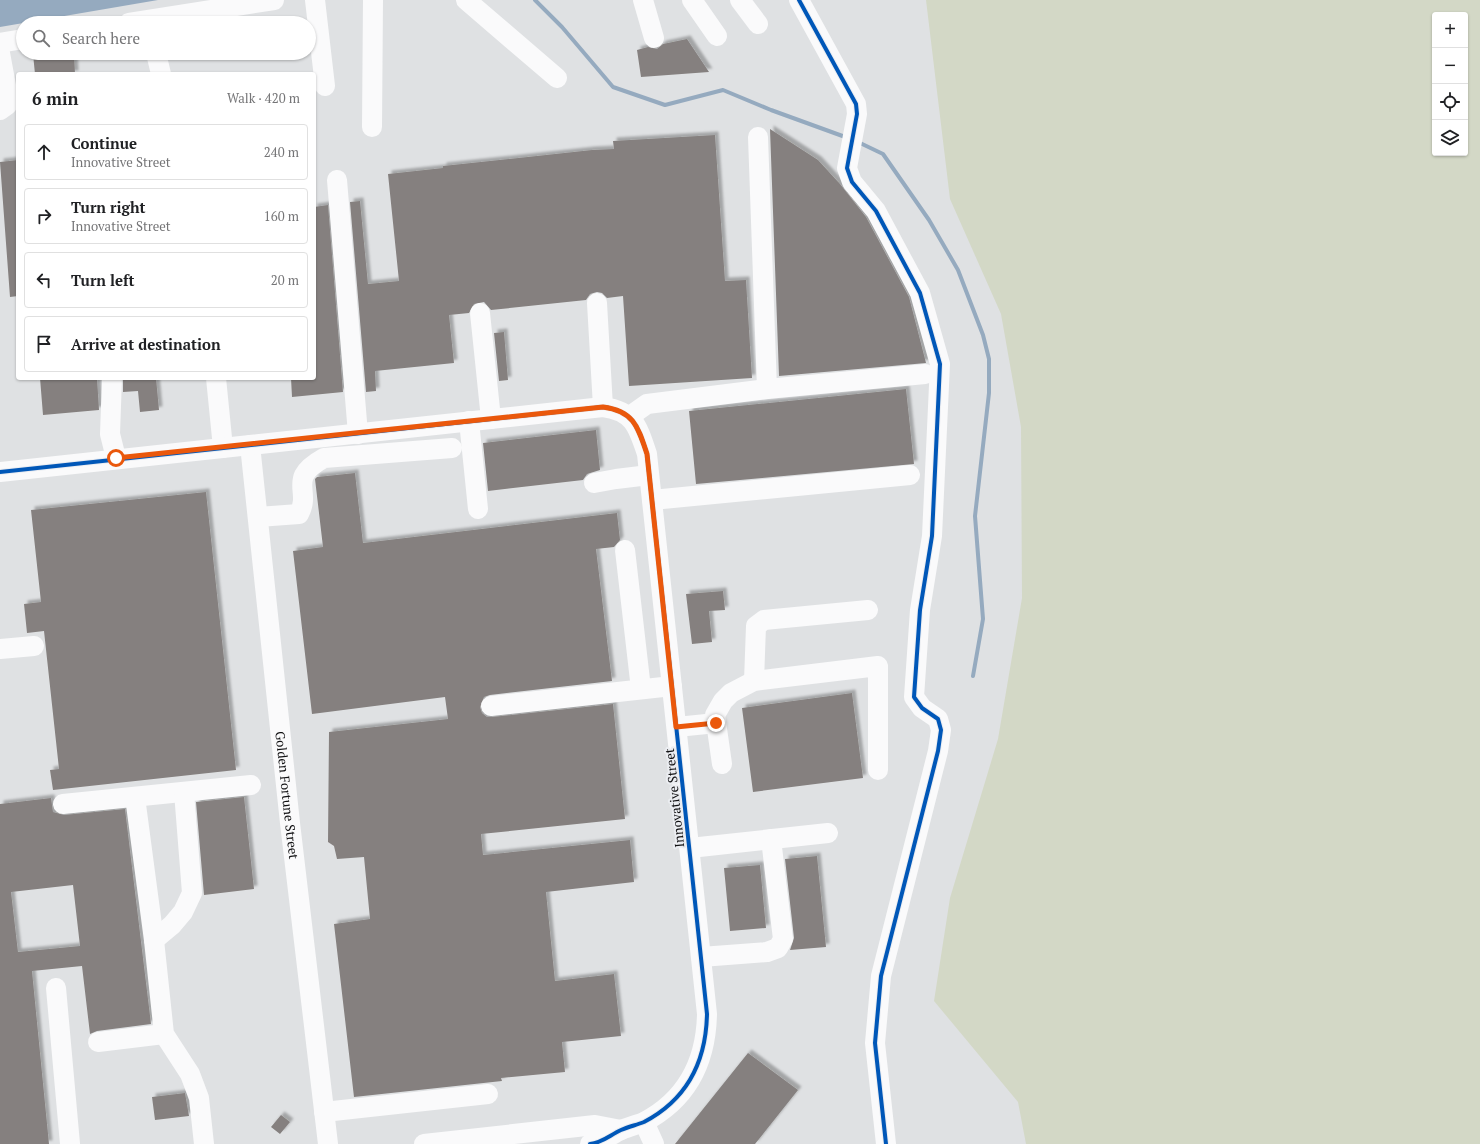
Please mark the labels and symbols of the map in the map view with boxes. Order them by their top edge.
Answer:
route start [107,449,125,467]
route end [707,714,725,732]
street label: Golden Fortune Street [271,730,303,860]
street label: Innovative Street [660,747,688,848]

